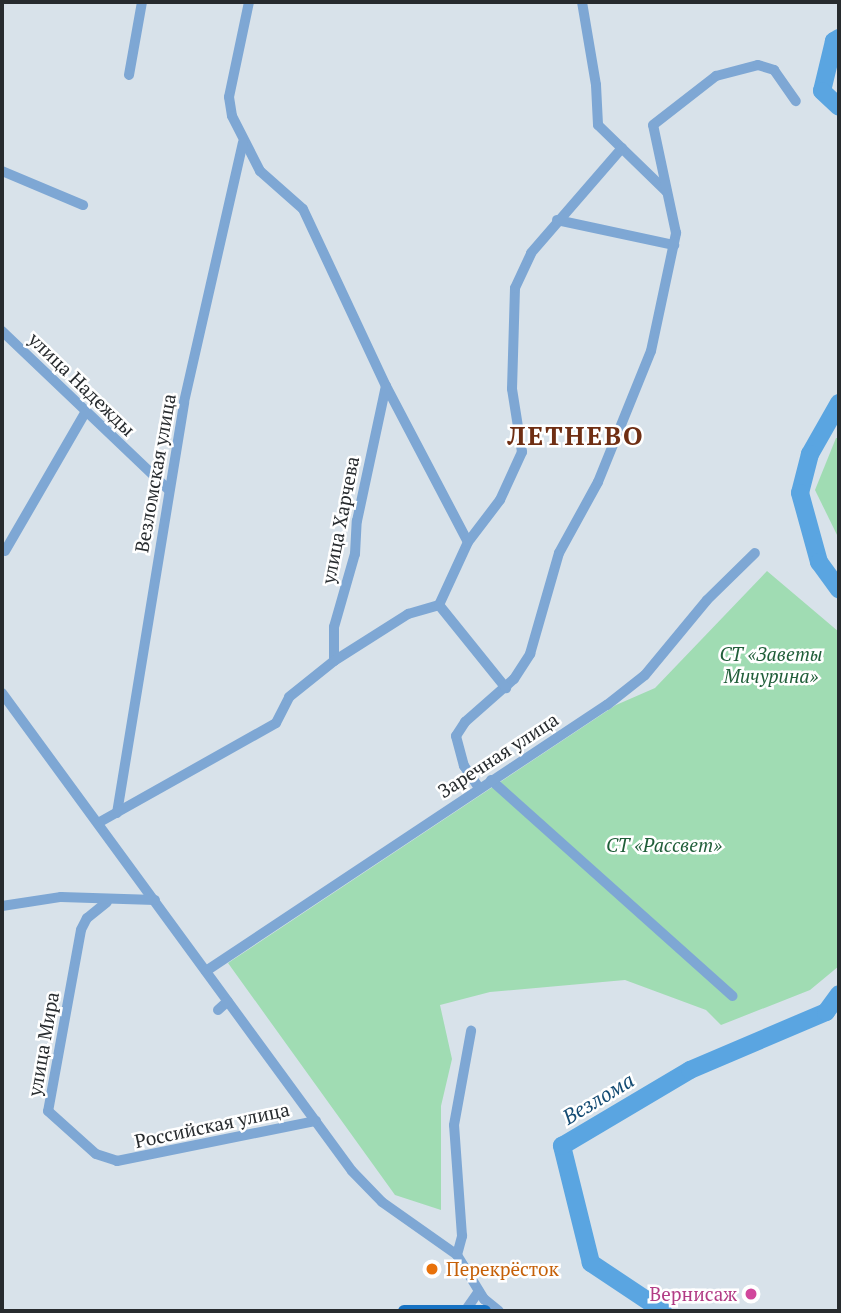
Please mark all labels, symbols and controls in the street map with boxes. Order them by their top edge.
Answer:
street label: улица Надежды [24,327,140,441]
street label: Везломская улица [130,392,180,554]
district label: ЛЕТНЕВО [508,420,644,452]
street label: улица Харчева [316,454,364,586]
park label: СТ «Заветы Мичурина» [719,643,823,687]
street label: Заречная улица [434,708,562,802]
park label: СТ «Рассвет» [606,834,722,856]
street label: улица Мира [23,990,63,1098]
water label: Везлома [558,1067,638,1129]
street label: Российская улица [133,1097,291,1153]
place label: Перекрёсток [446,1258,559,1280]
marker: Перекрёсток [424,1261,440,1277]
place label: Вернисаж [650,1283,737,1305]
marker: Вернисаж [743,1286,759,1302]

